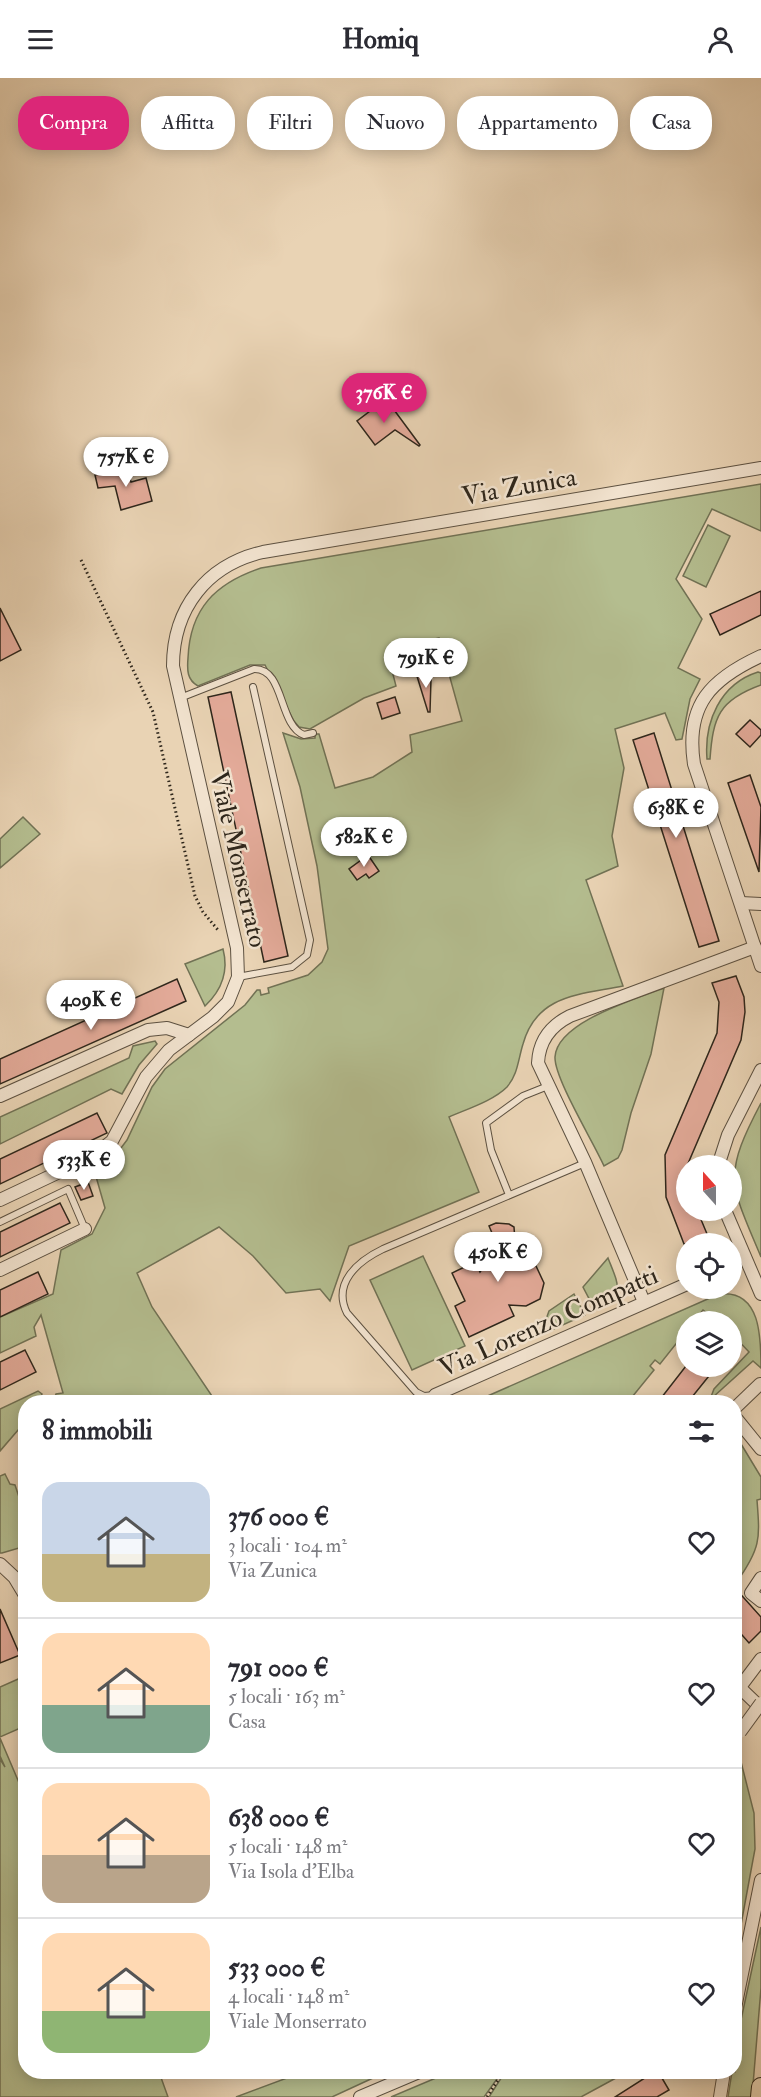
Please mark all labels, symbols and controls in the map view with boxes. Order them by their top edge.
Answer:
icon: menu [24,23,57,56]
text: Homiq [342,23,419,56]
icon: person [704,23,737,56]
chip: Compra [18,96,129,150]
chip: Affitta [141,96,235,150]
chip: Filtri [247,96,333,150]
chip: Nuovo [345,96,445,150]
chip: Appartamento [457,96,618,150]
chip: Casa [630,96,712,150]
pin: 376K € [335,373,433,424]
text: 376K € [356,380,412,405]
pin: 757K € [77,437,175,488]
text: 757K € [97,444,155,469]
street label: Via Zunica [459,461,579,513]
pin: 791K € [377,638,475,689]
text: 791K € [398,645,454,670]
street label: Viale Monserrato [202,768,274,951]
pin: 638K € [627,788,725,839]
text: 638K € [647,795,705,820]
pin: 582K € [315,817,413,868]
text: 582K € [335,824,393,849]
pin: 409K € [42,980,140,1031]
text: 409K € [60,987,122,1012]
pin: 533K € [35,1140,133,1191]
text: 533K € [57,1147,111,1172]
north arrow [676,1155,742,1221]
map controls [676,1155,742,1377]
pin: 450K € [449,1232,547,1283]
button: locate [676,1233,742,1299]
text: 450K € [468,1239,528,1264]
street label: Via Lorenzo Compatti [434,1259,663,1386]
button: layers [676,1311,742,1377]
text: 8 immobili [42,1415,153,1447]
icon: filters [685,1415,718,1448]
text: 376 000 € [228,1501,329,1533]
icon: home [90,1506,162,1578]
icon: heart [685,1526,718,1559]
text: 3 locali · 104 m² [228,1533,347,1558]
text: Via Zunica [228,1558,317,1583]
text: 791 000 € [228,1652,329,1684]
icon: home [90,1657,162,1729]
icon: heart [685,1677,718,1710]
text: 5 locali · 163 m² [228,1684,345,1709]
text: Casa [228,1709,266,1734]
text: 638 000 € [228,1802,329,1834]
icon: home [90,1807,162,1879]
icon: heart [685,1827,718,1860]
text: 5 locali · 148 m² [228,1834,347,1859]
text: Via Isola d'Elba [228,1859,354,1884]
text: 533 000 € [228,1952,326,1984]
icon: home [90,1957,162,2029]
icon: heart [685,1977,718,2010]
text: 4 locali · 148 m² [228,1984,349,2009]
text: Viale Monserrato [228,2009,367,2034]

